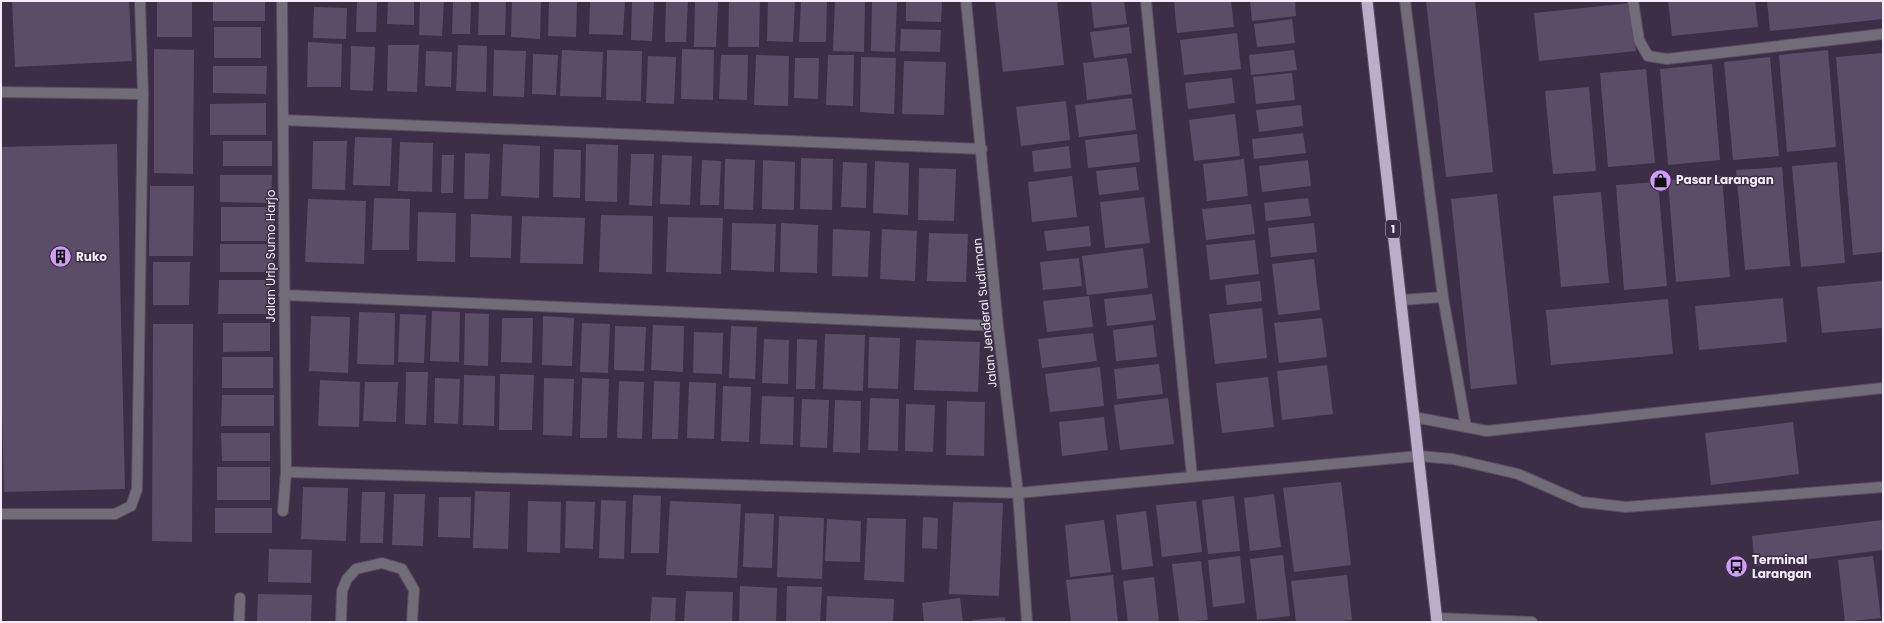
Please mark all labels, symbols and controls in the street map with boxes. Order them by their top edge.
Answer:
shop icon: Pasar Larangan [1647,167,1673,193]
place label: Pasar Larangan [1676,171,1774,188]
street label: Jalan Urip Sumo Harjo [262,189,279,322]
road number: 1 [1386,220,1400,238]
street label: Jalan Jenderal Sudirman [968,237,1001,389]
building icon: Ruko [47,244,73,270]
place label: Ruko [76,248,107,265]
place label: Terminal Larangan [1752,551,1812,582]
bus stop icon: Terminal Larangan [1724,554,1750,580]

